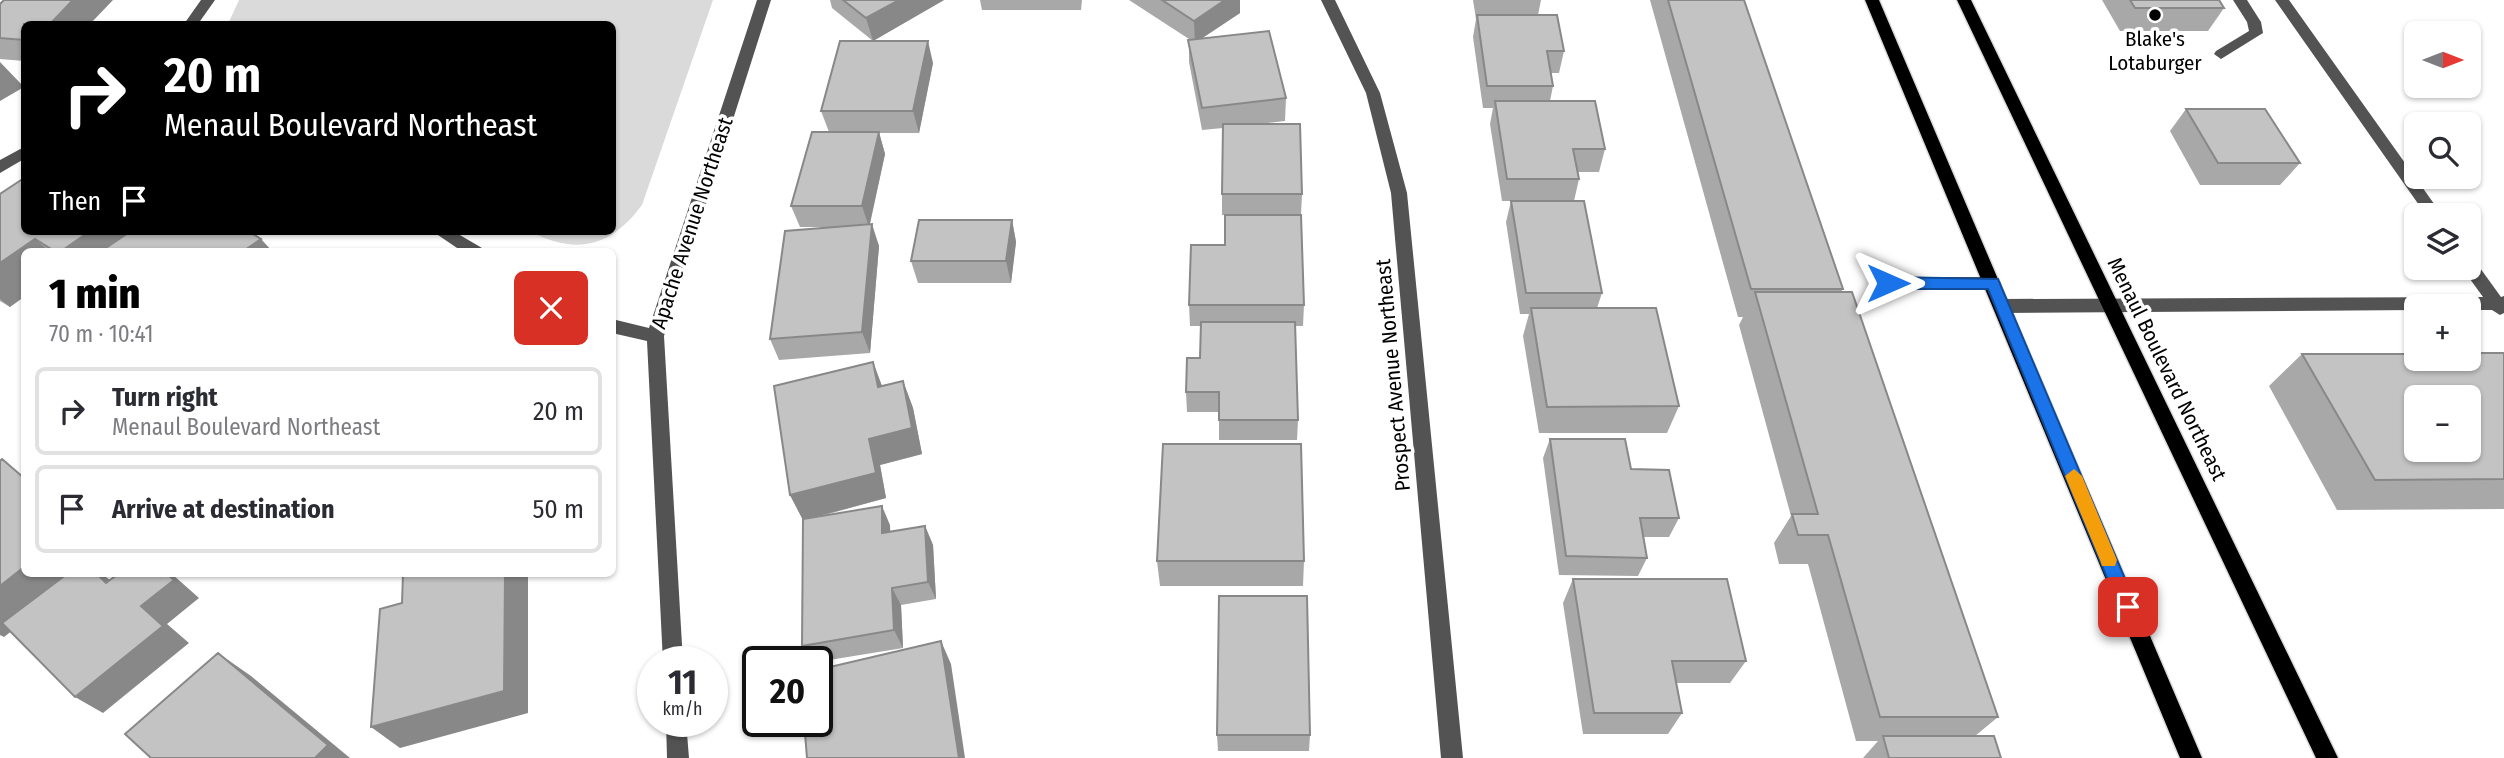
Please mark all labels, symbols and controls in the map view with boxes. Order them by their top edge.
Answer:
marker: Blake's Lotaburger [2147,7,2163,23]
north arrow [2404,21,2482,98]
map controls [2404,21,2481,462]
place label: Blake's Lotaburger [2108,26,2202,76]
text: 20 m [164,46,261,105]
icon: right [49,49,140,140]
text: Menaul Boulevard Northeast [164,106,537,144]
button: search [2404,112,2481,189]
street label: Apache Avenue Northeast [645,114,739,332]
icon: arrive [115,182,153,220]
text: Then [49,186,101,217]
button: layers [2404,203,2481,280]
position arrow [1851,246,1925,320]
street label: Menaul Boulevard Northeast [2102,253,2232,485]
street label: Prospect Avenue Northeast [1370,258,1416,492]
text: 1 min [49,269,140,319]
button: close [514,271,588,345]
button: + [2404,294,2481,371]
text: 70 m · 10:41 [49,320,153,348]
text: Turn right [112,382,218,413]
button: − [2404,385,2481,462]
icon: right [53,392,91,430]
text: 20 m [533,396,584,427]
text: Menaul Boulevard Northeast [112,413,380,441]
icon: arrive [53,490,91,528]
text: Arrive at destination [112,494,335,525]
text: 50 m [532,494,584,525]
pin [2098,577,2158,637]
icon: arrive [2109,588,2147,626]
speed limit sign: 20 [742,646,833,737]
text: 11 [668,661,697,703]
text: km/h [662,698,703,720]

